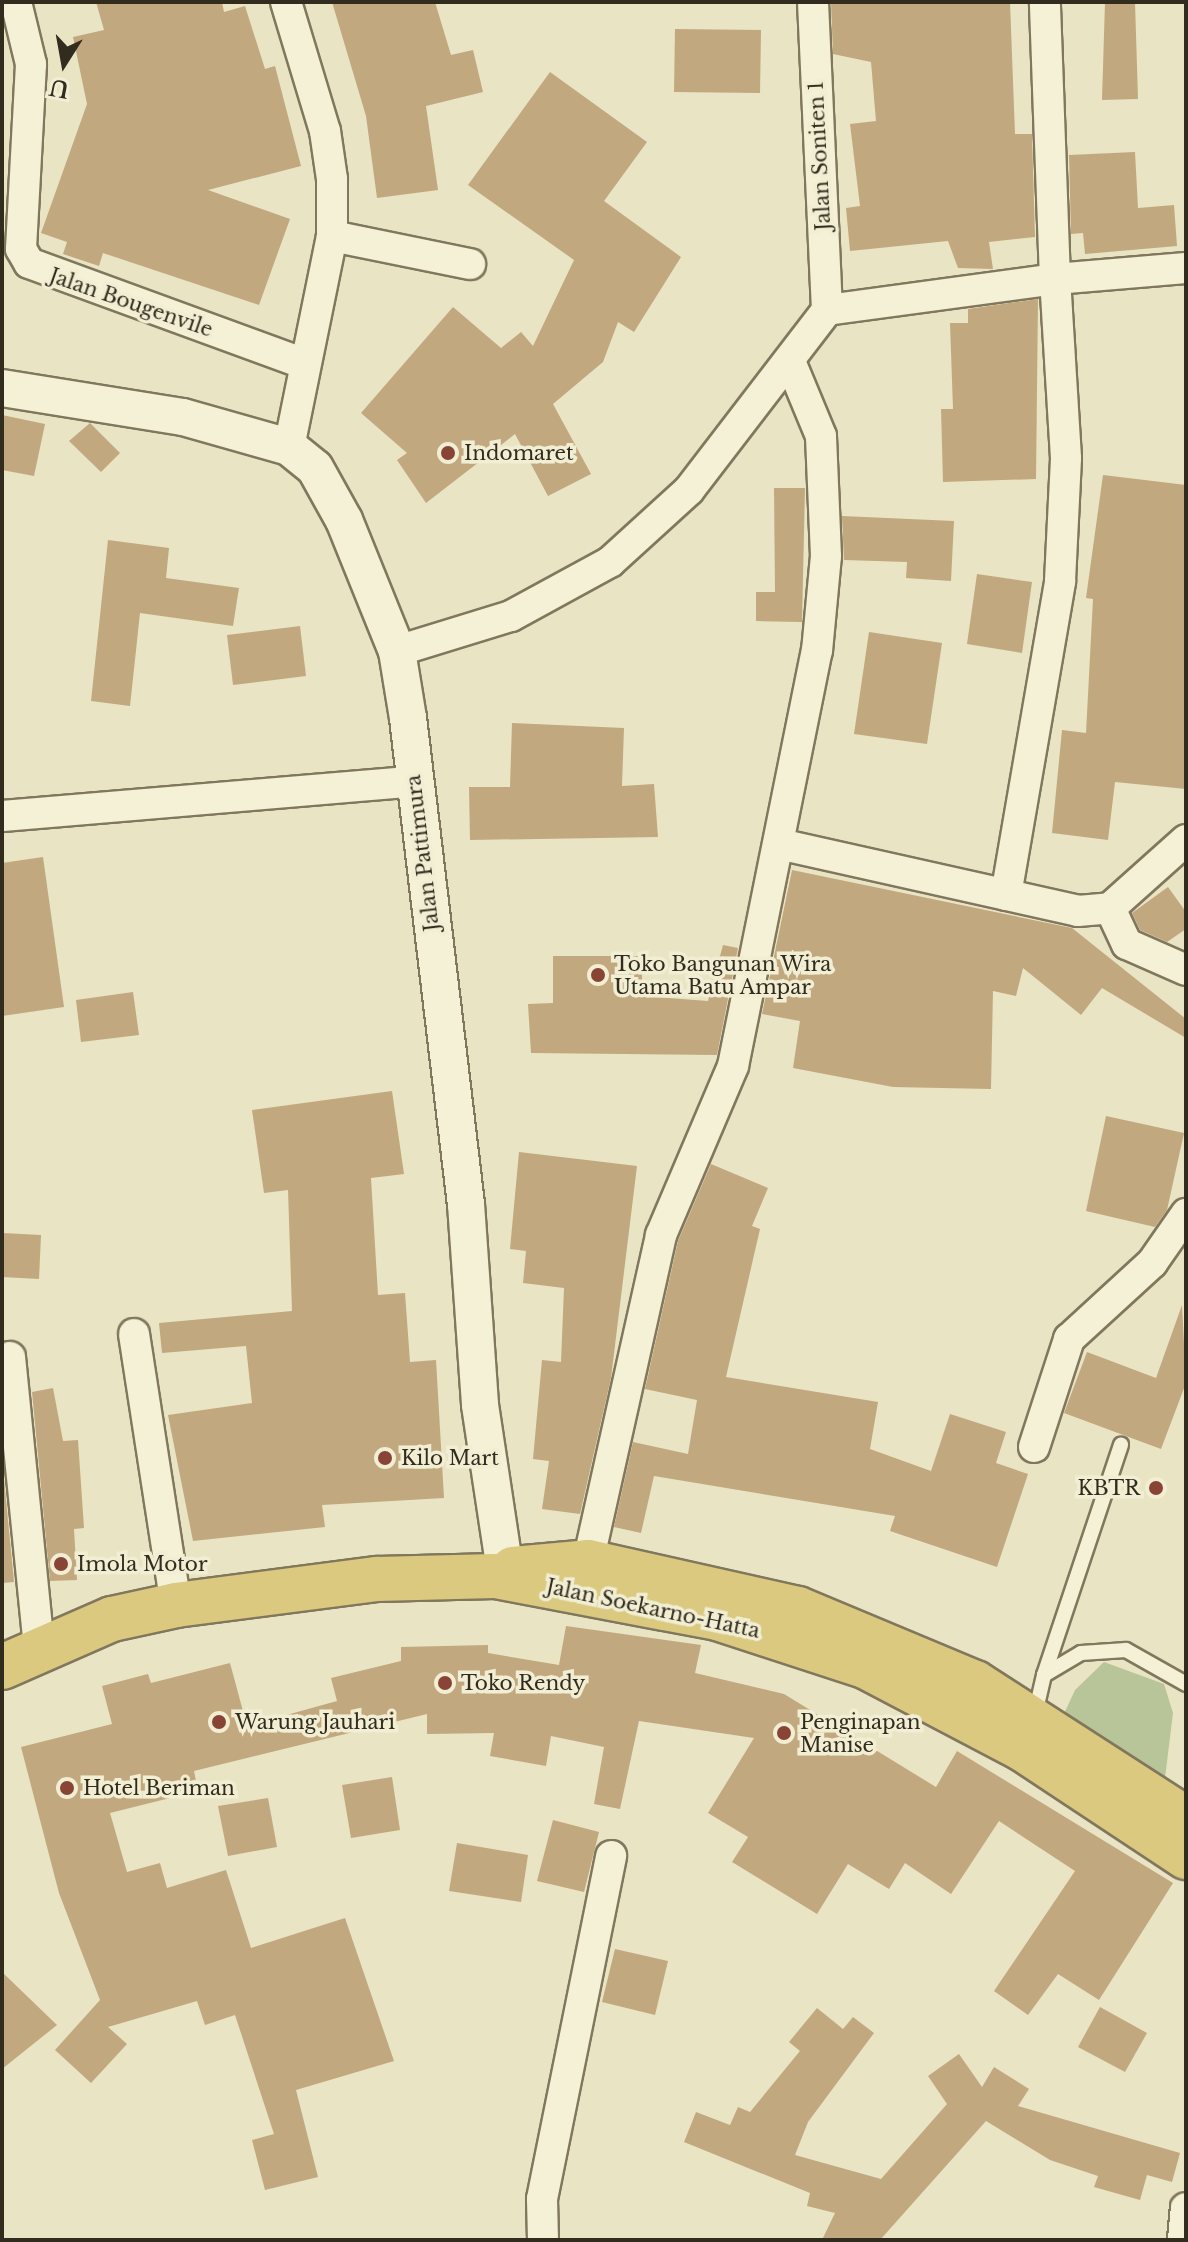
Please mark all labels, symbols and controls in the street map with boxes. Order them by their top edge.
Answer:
north arrow [24,24,104,104]
text: U [47,73,71,103]
street label: Jalan Soniten 1 [804,81,836,231]
street label: Jalan Bougenvile [46,264,216,342]
place label: Indomaret [464,441,574,465]
marker: Indomaret [439,444,457,462]
street label: Jalan Pattimura [401,773,445,933]
place label: Toko Bangunan Wira Utama Batu Ampar [614,952,832,999]
marker: Toko Bangunan Wira Utama Batu Ampar [589,966,607,984]
place label: Kilo Mart [401,1446,499,1470]
marker: Kilo Mart [376,1449,394,1467]
place label: KBTR [1078,1476,1140,1500]
marker: KBTR [1147,1479,1165,1497]
place label: Imola Motor [77,1552,208,1576]
marker: Imola Motor [52,1555,70,1573]
street label: Jalan Soekarno-Hatta [544,1575,762,1643]
place label: Toko Rendy [461,1671,585,1695]
marker: Toko Rendy [436,1674,454,1692]
place label: Warung Jauhari [235,1710,395,1734]
place label: Penginapan Manise [800,1710,920,1757]
marker: Warung Jauhari [210,1713,228,1731]
marker: Penginapan Manise [775,1724,793,1742]
place label: Hotel Beriman [83,1776,235,1800]
marker: Hotel Beriman [58,1779,76,1797]

